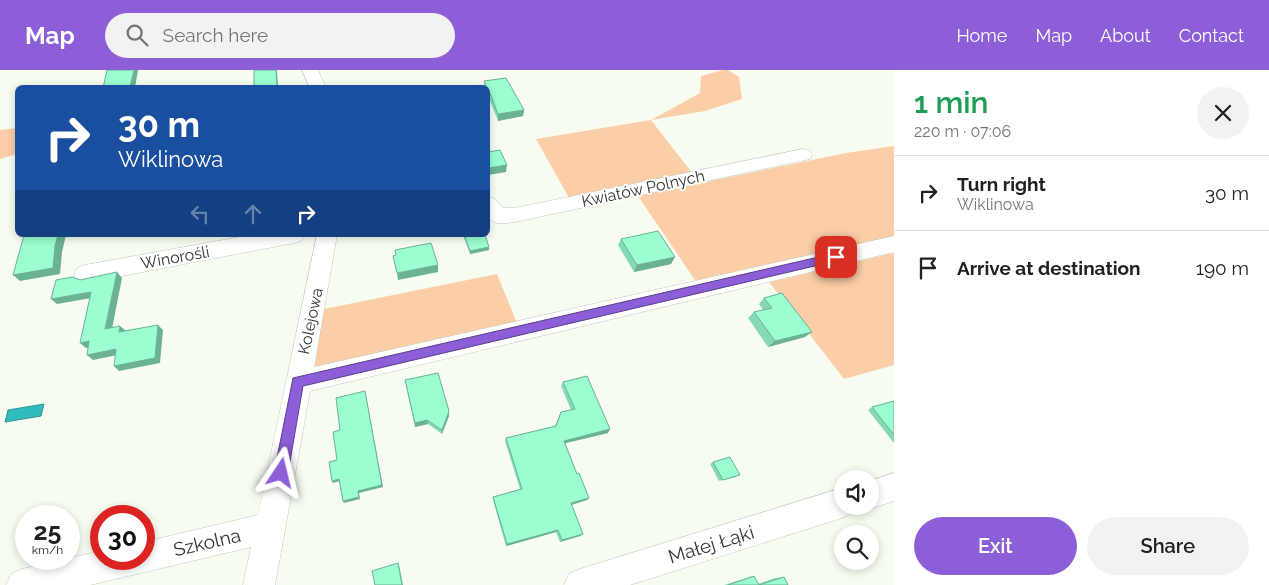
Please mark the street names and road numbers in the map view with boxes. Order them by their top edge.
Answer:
street label: Kwiatów Polnych [580,166,706,211]
street label: Winorośli [139,242,211,273]
street label: Kolejowa [294,286,327,356]
street label: Małej Łąki [665,521,757,567]
street label: Szkolna [171,524,243,560]

